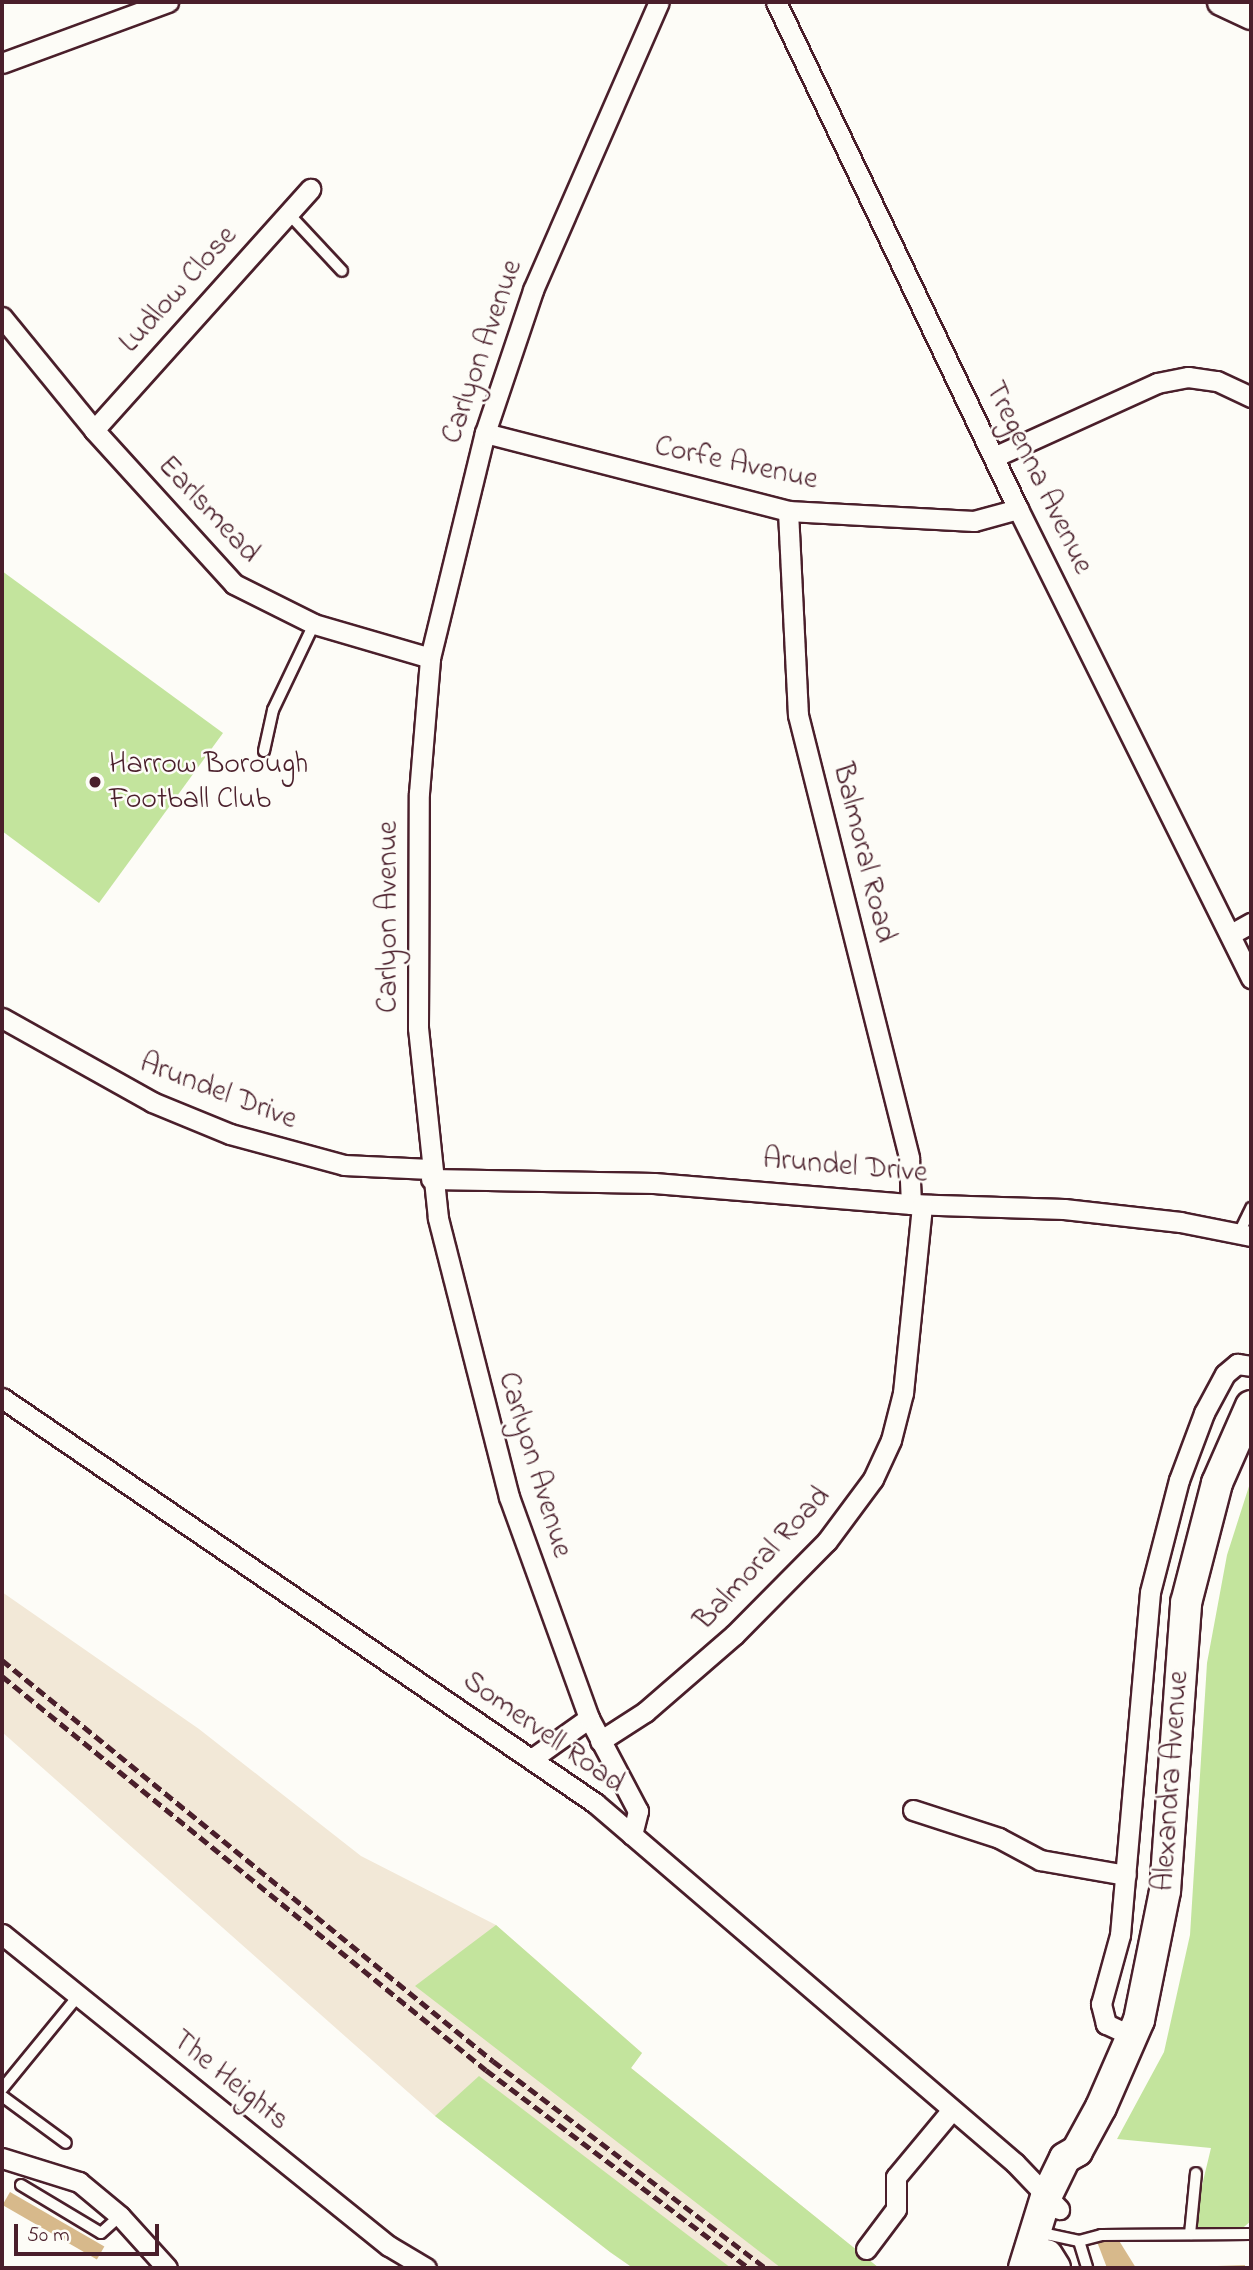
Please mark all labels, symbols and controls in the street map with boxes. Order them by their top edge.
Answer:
street label: Ludlow Close [113,219,245,361]
street label: Carlyon Avenue [435,255,531,449]
street label: Tregenna Avenue [976,376,1100,580]
street label: Corfe Avenue [651,429,821,499]
street label: Earlsmead [149,449,267,571]
place label: Harrow Borough Football Club [109,747,308,818]
street label: Balmoral Road [823,760,903,946]
marker: Harrow Borough Football Club [87,774,103,790]
street label: Carlyon Avenue [371,821,407,1013]
street label: Arundel Drive [134,1046,302,1138]
street label: Arundel Drive [761,1142,929,1192]
street label: Carlyon Avenue [489,1368,579,1562]
street label: Balmoral Road [687,1480,839,1638]
street label: Somervell Road [455,1664,631,1802]
street label: Alexandra Avenue [1146,1670,1198,1892]
street label: The Heights [164,2023,296,2139]
scale bar [18,2210,163,2254]
text: 50 m [27,2221,70,2251]

